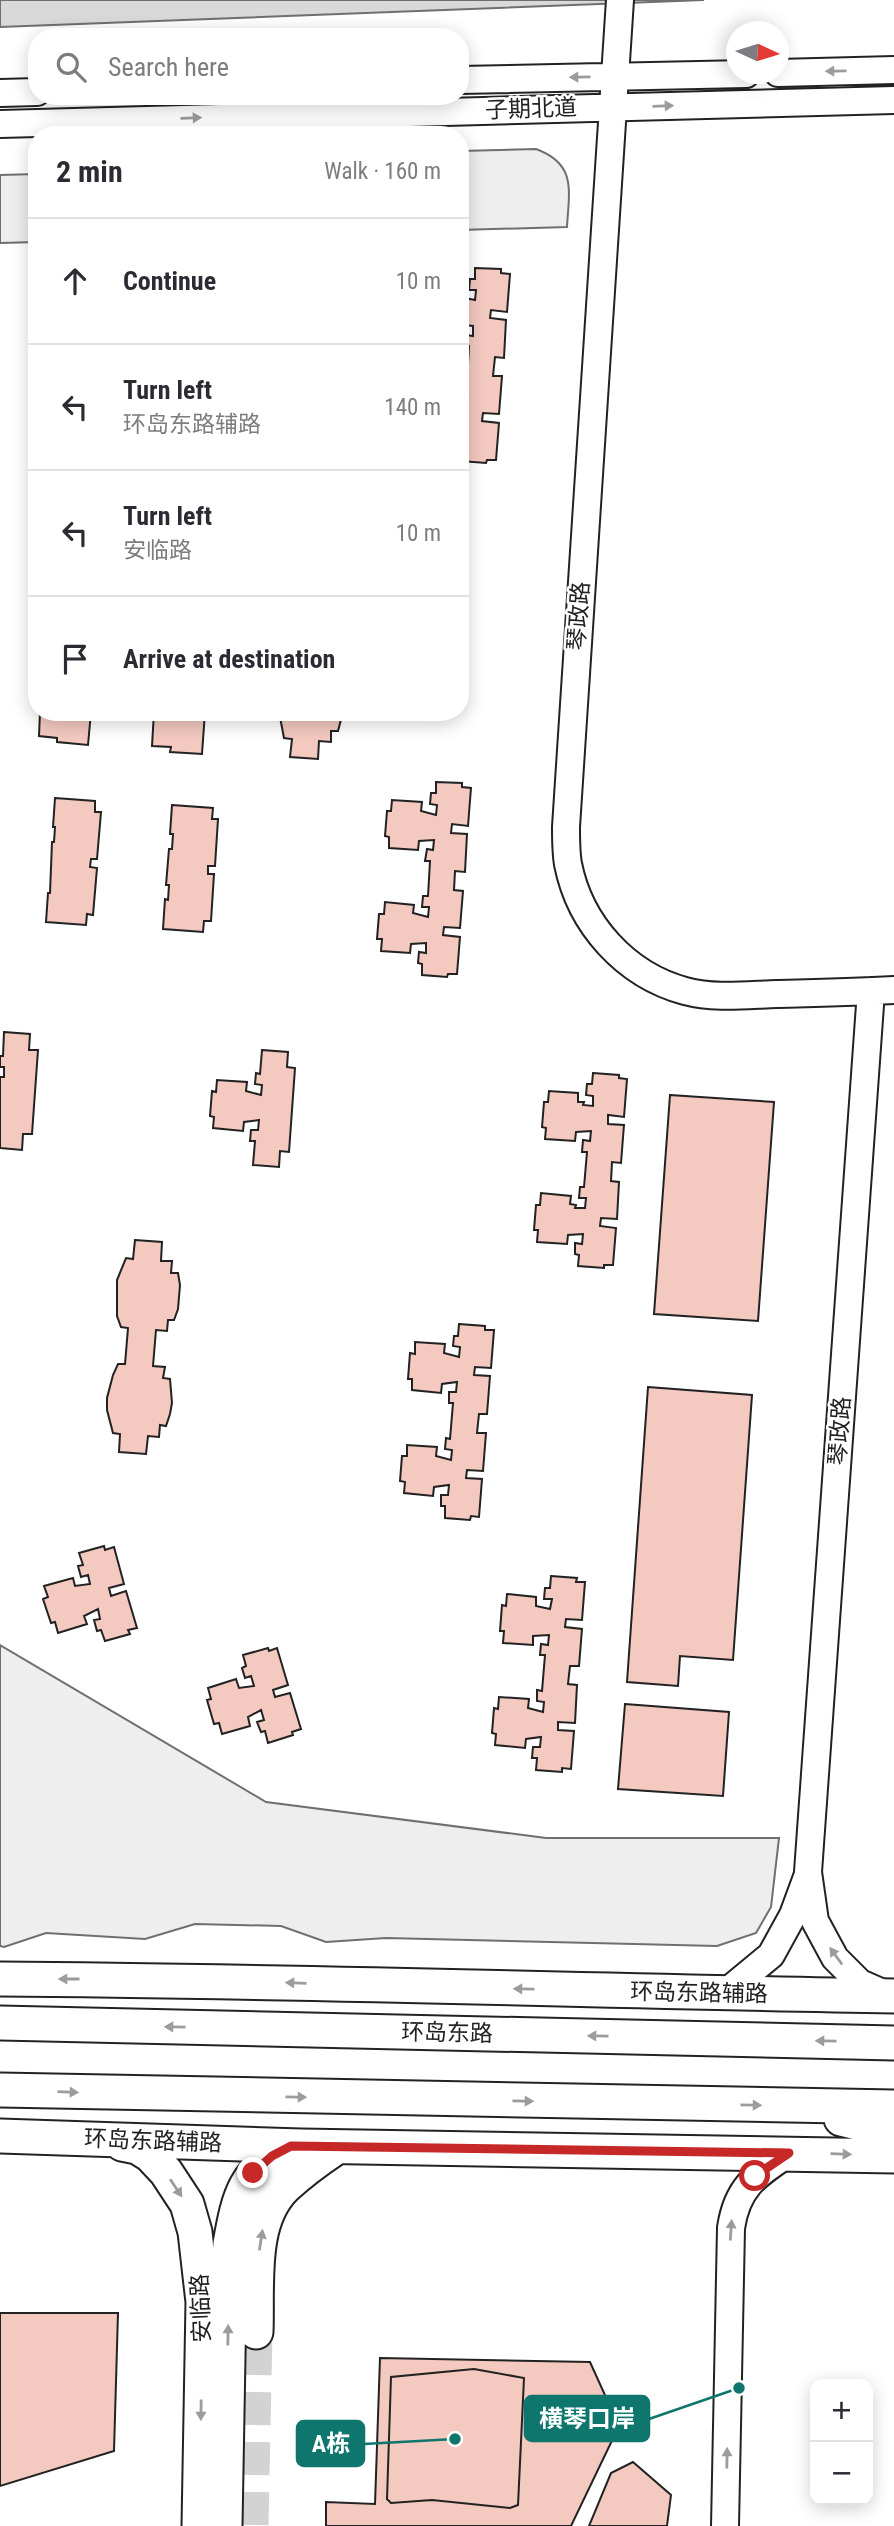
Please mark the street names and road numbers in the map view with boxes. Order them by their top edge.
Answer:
street label: 子期北道 [485,94,577,124]
street label: 琴政路 [563,581,595,651]
street label: 琴政路 [824,1396,856,1466]
street label: 环岛东路辅路 [630,1978,768,2008]
street label: 环岛东路 [401,2019,493,2047]
street label: 环岛东路辅路 [84,2125,222,2157]
street label: 安临路 [186,2273,216,2343]

